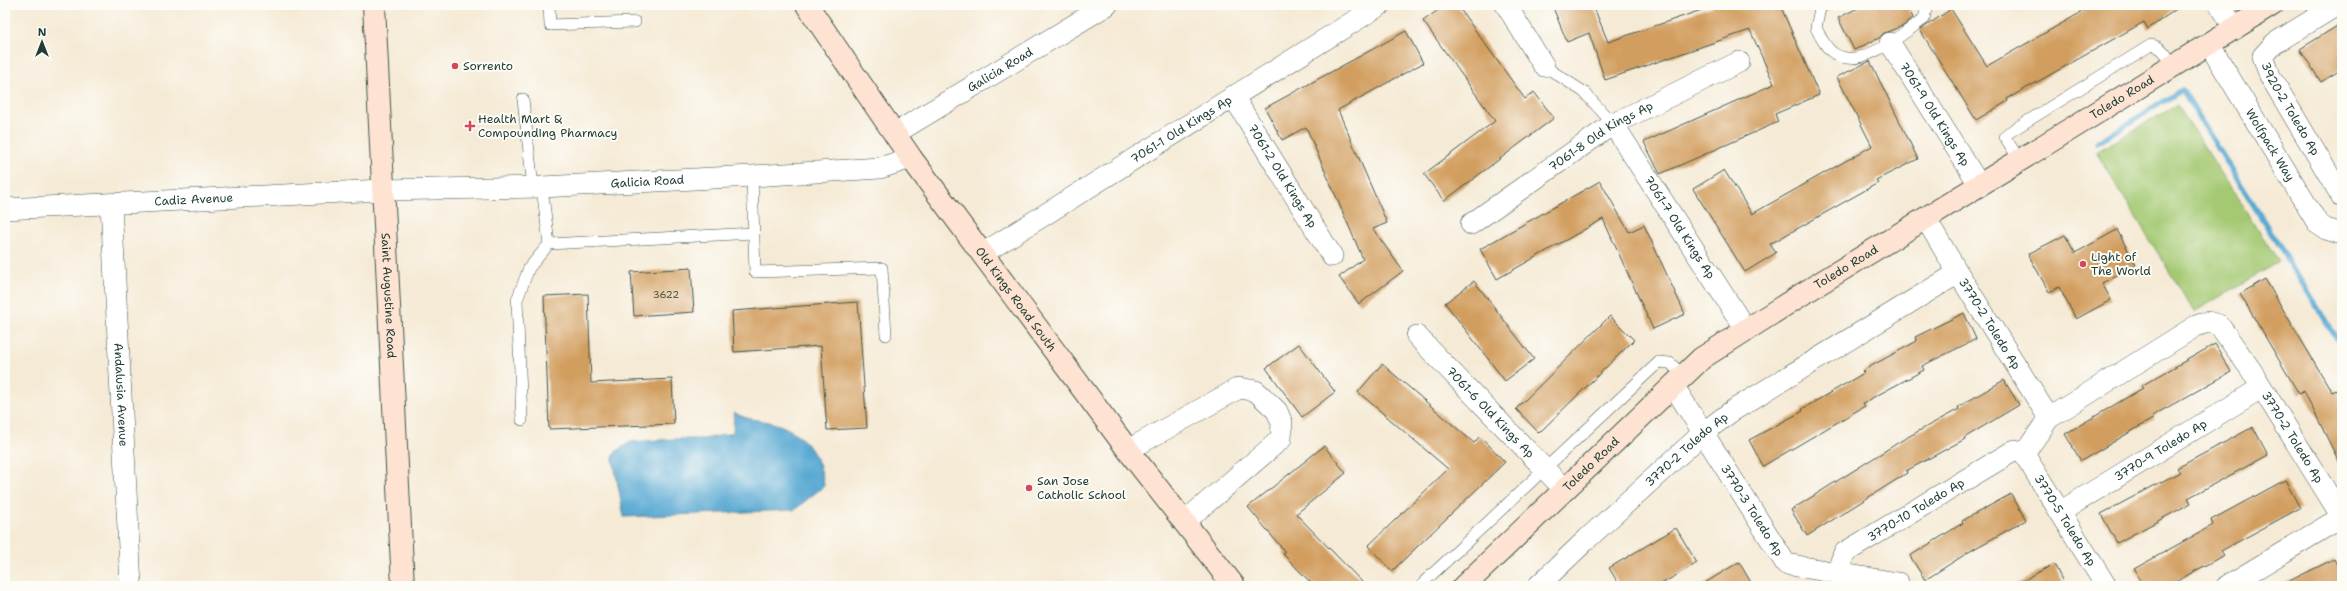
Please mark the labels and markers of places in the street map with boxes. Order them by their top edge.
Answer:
place label: Sorrento [463,58,513,74]
marker: Sorrento [450,61,460,71]
place label: Health Mart & Compounding Pharmacy [478,111,617,141]
marker: Health Mart & Compounding Pharmacy [465,121,475,131]
place label: Light of The World [2091,249,2151,279]
marker: Light of The World [2078,259,2088,269]
place label: San Jose Catholic School [1037,473,1126,503]
marker: San Jose Catholic School [1024,483,1034,493]

